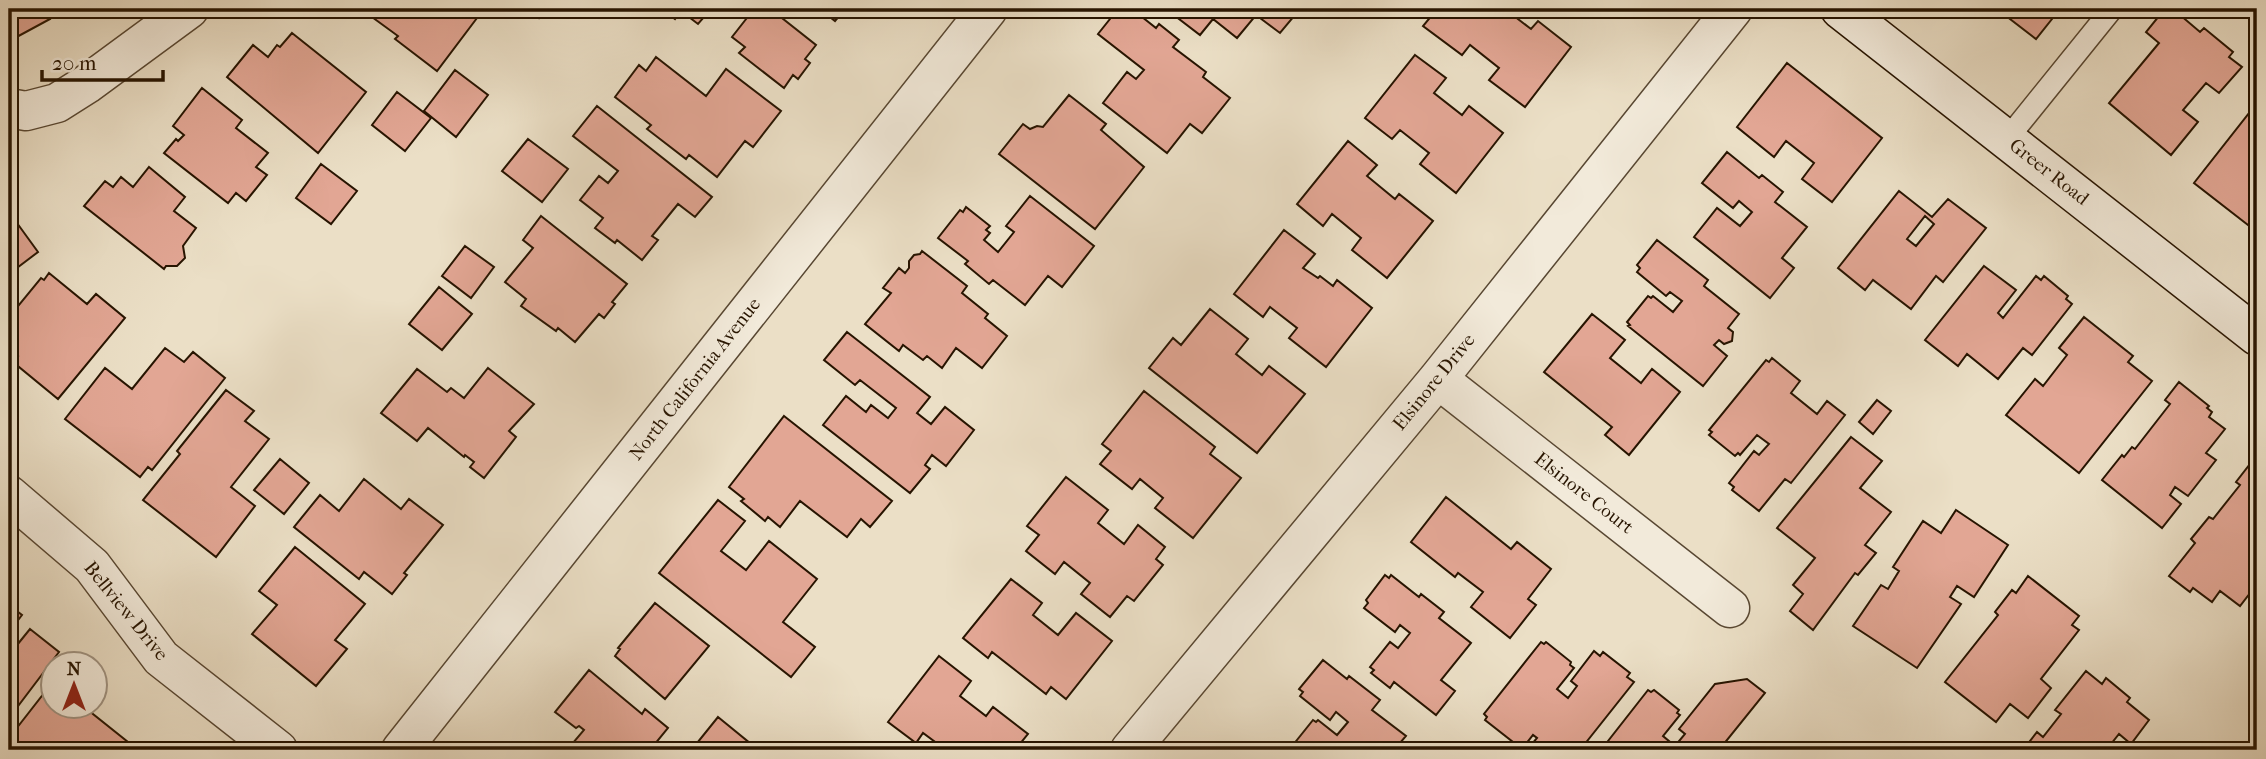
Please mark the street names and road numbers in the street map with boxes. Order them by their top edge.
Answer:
street label: Greer Road [2005,134,2094,210]
street label: North California Avenue [625,293,765,465]
street label: Elsinore Drive [1388,329,1480,435]
street label: Elsinore Court [1530,448,1638,539]
street label: Bellview Drive [79,557,173,665]

